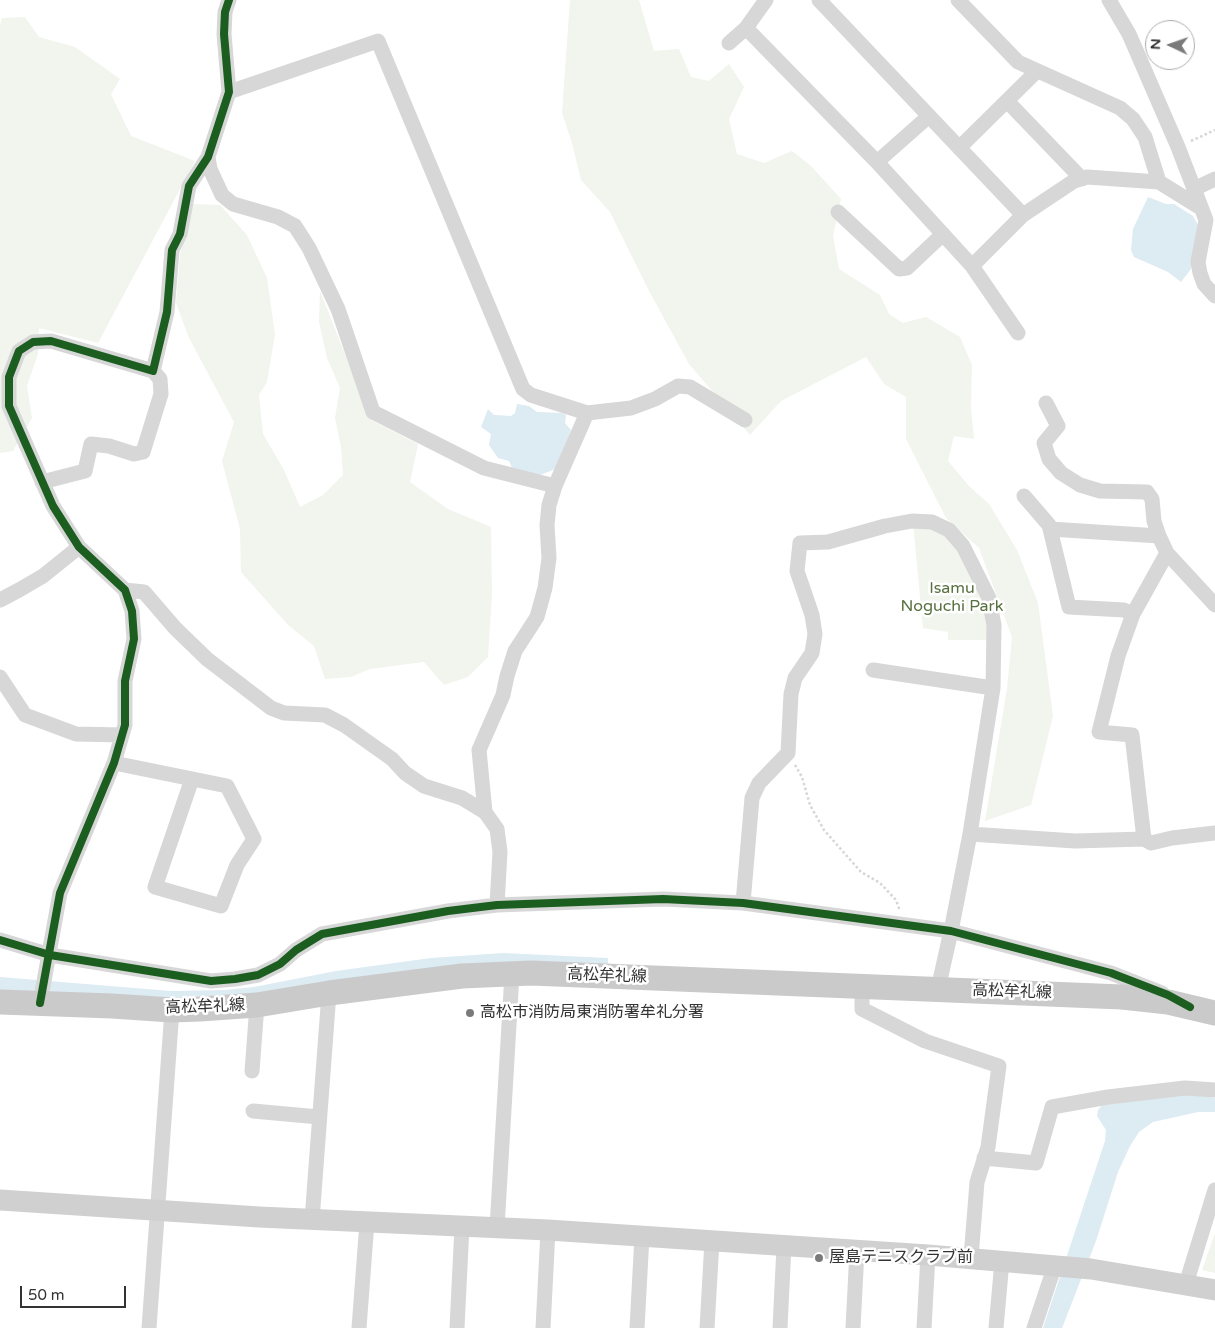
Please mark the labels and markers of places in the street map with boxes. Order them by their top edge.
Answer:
place label: 高松市消防局東消防署牟礼分署 [480,1003,704,1023]
marker: 高松市消防局東消防署牟礼分署 [464,1007,476,1019]
place label: 屋島テニスクラブ前 [829,1248,973,1268]
marker: 屋島テニスクラブ前 [813,1252,825,1264]

